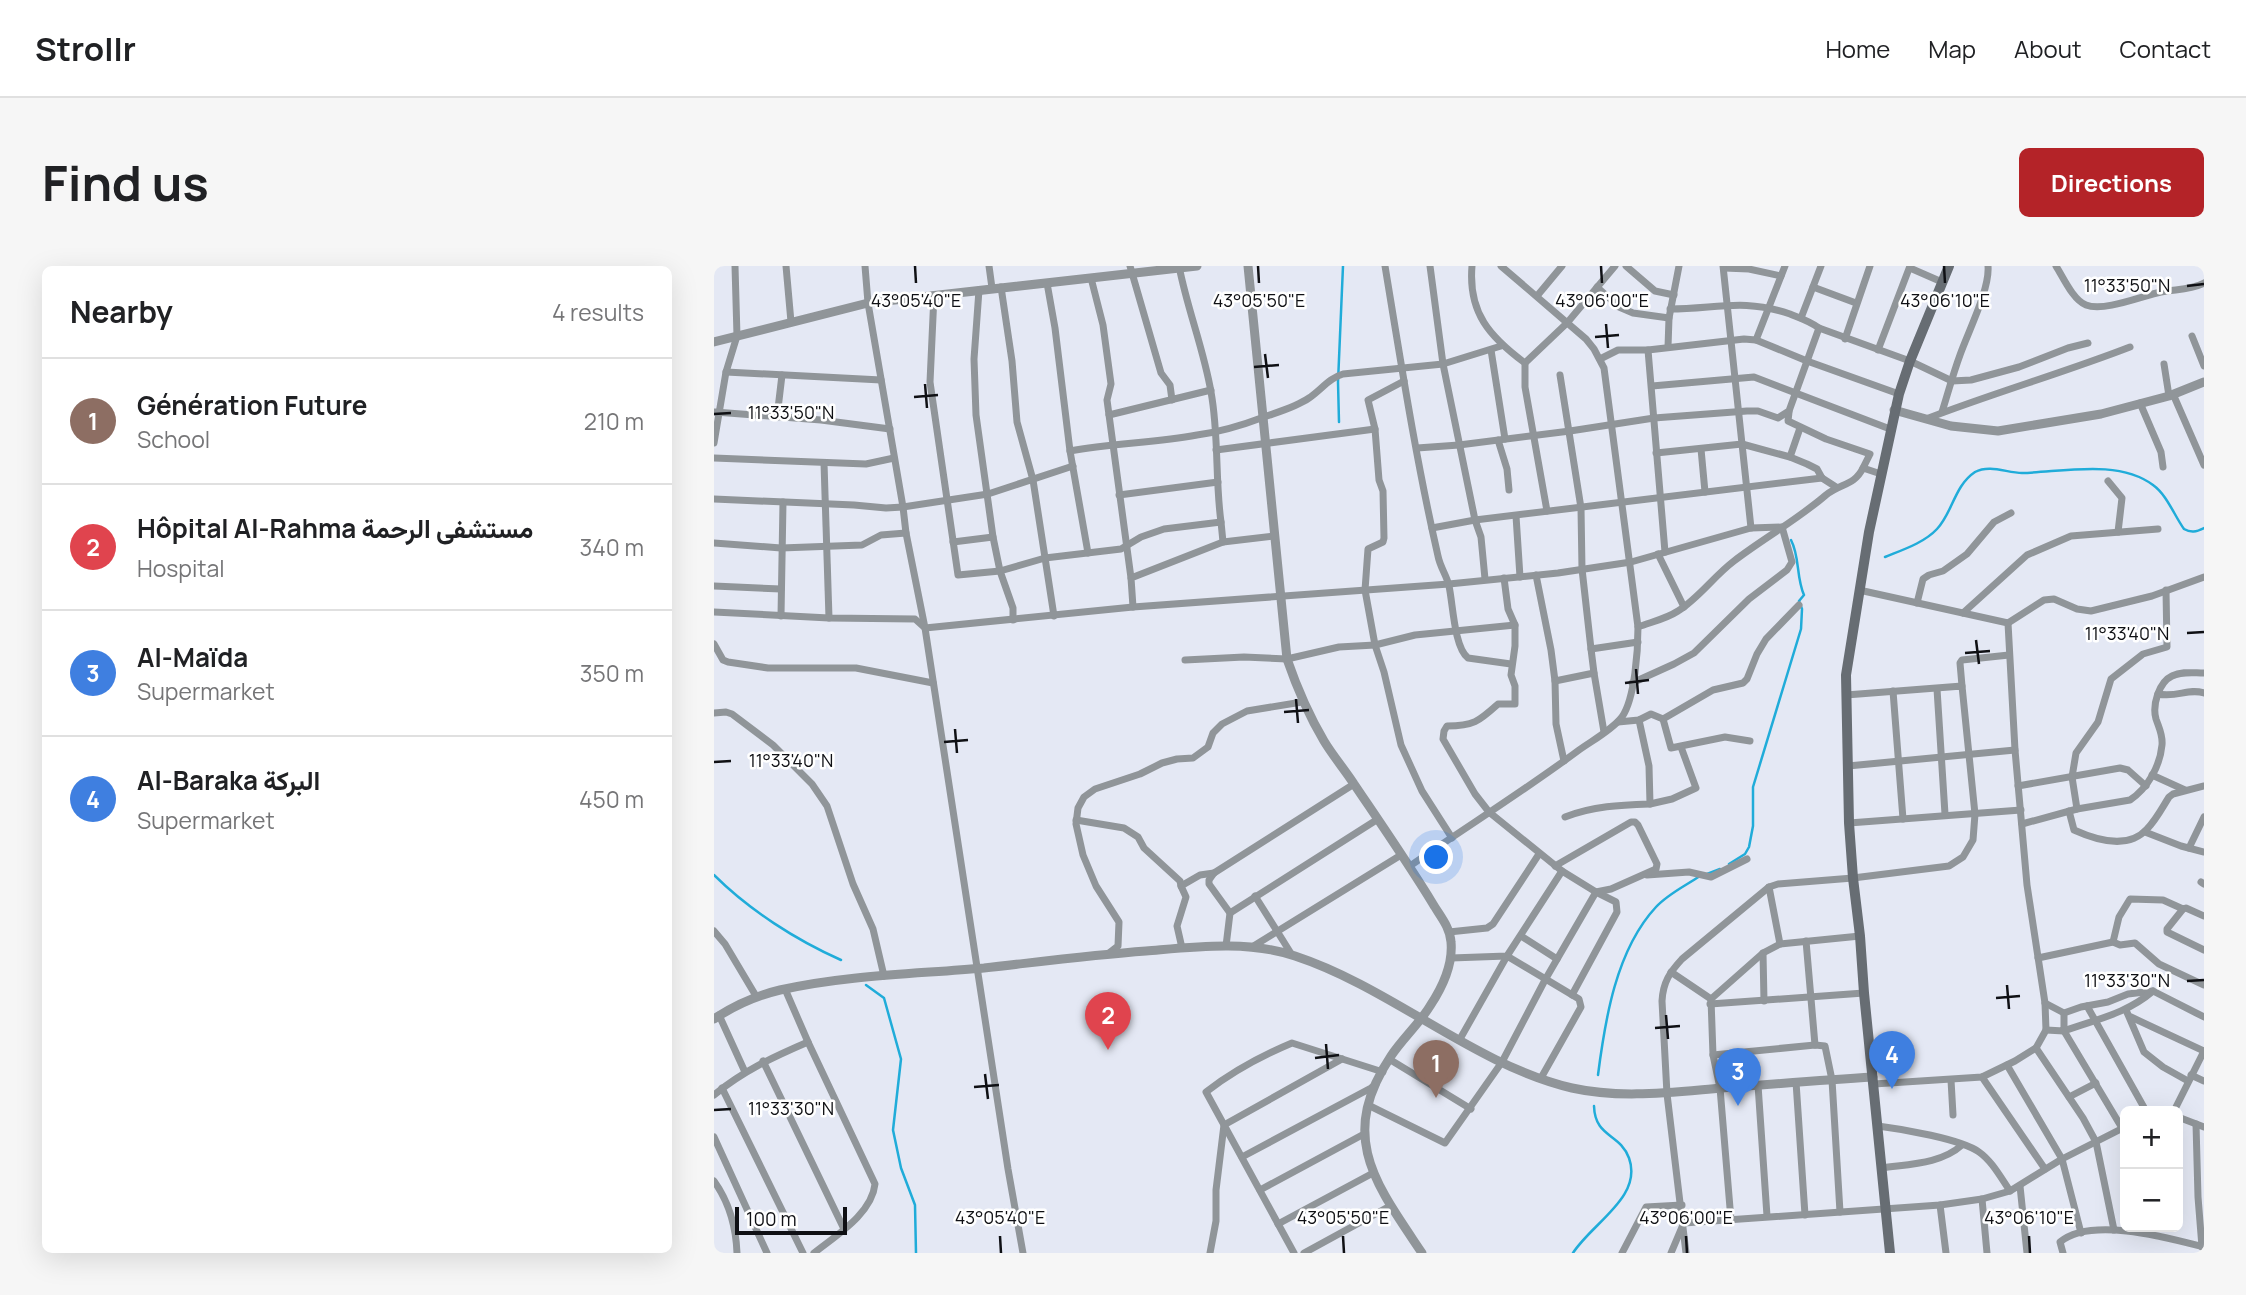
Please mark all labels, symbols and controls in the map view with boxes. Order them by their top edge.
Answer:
text: Strollr [35,26,136,71]
text: Home [1825,32,1890,65]
text: Map [1928,32,1976,65]
text: About [2014,32,2082,65]
text: Contact [2120,32,2211,65]
button: Directions [2019,148,2204,217]
text: Find us [42,149,209,216]
text: 11°33'50"N [2084,273,2170,297]
text: 43°05'40"E [871,288,961,312]
text: 43°05'50"E [1213,288,1305,312]
text: 43°06'00"E [1555,288,1649,312]
text: 43°06'10"E [1900,288,1990,312]
text: Nearby [70,291,173,332]
text: 4 results [552,296,644,328]
text: Génération Future [137,387,367,423]
text: 11°33'50"N [748,400,834,424]
text: 1 [88,405,98,437]
text: 210 m [584,405,644,437]
text: School [137,423,210,455]
text: Hôpital Al-Rahma مستشفى الرحمة [137,510,533,546]
text: 2 [86,531,100,563]
text: 340 m [580,531,644,563]
text: Hospital [137,552,225,584]
text: 11°33'40"N [2085,621,2169,645]
text: Al-Maïda [137,639,248,675]
text: 3 [86,657,100,689]
text: 350 m [580,657,644,689]
text: Supermarket [137,675,275,707]
text: 11°33'40"N [749,748,833,772]
text: Al-Baraka البركة [137,762,320,798]
text: 4 [86,783,100,815]
text: 450 m [579,783,644,815]
text: Supermarket [137,804,275,836]
your location [1419,840,1453,874]
text: 11°33'30"N [2084,968,2170,992]
pin: 2 [1085,992,1131,1050]
pin: 4 [1869,1031,1915,1089]
pin: 1 [1413,1040,1459,1098]
pin: 3 [1715,1048,1761,1106]
text: 11°33'30"N [748,1096,834,1120]
map controls [2120,1106,2183,1232]
button: + [2120,1106,2183,1169]
button: − [2120,1169,2183,1232]
scale bar [735,1204,847,1236]
text: 43°05'40"E [955,1205,1045,1229]
text: 43°05'50"E [1297,1205,1389,1229]
text: 43°06'00"E [1639,1205,1733,1229]
text: 43°06'10"E [1984,1205,2074,1229]
text: 100 m [746,1206,797,1232]

